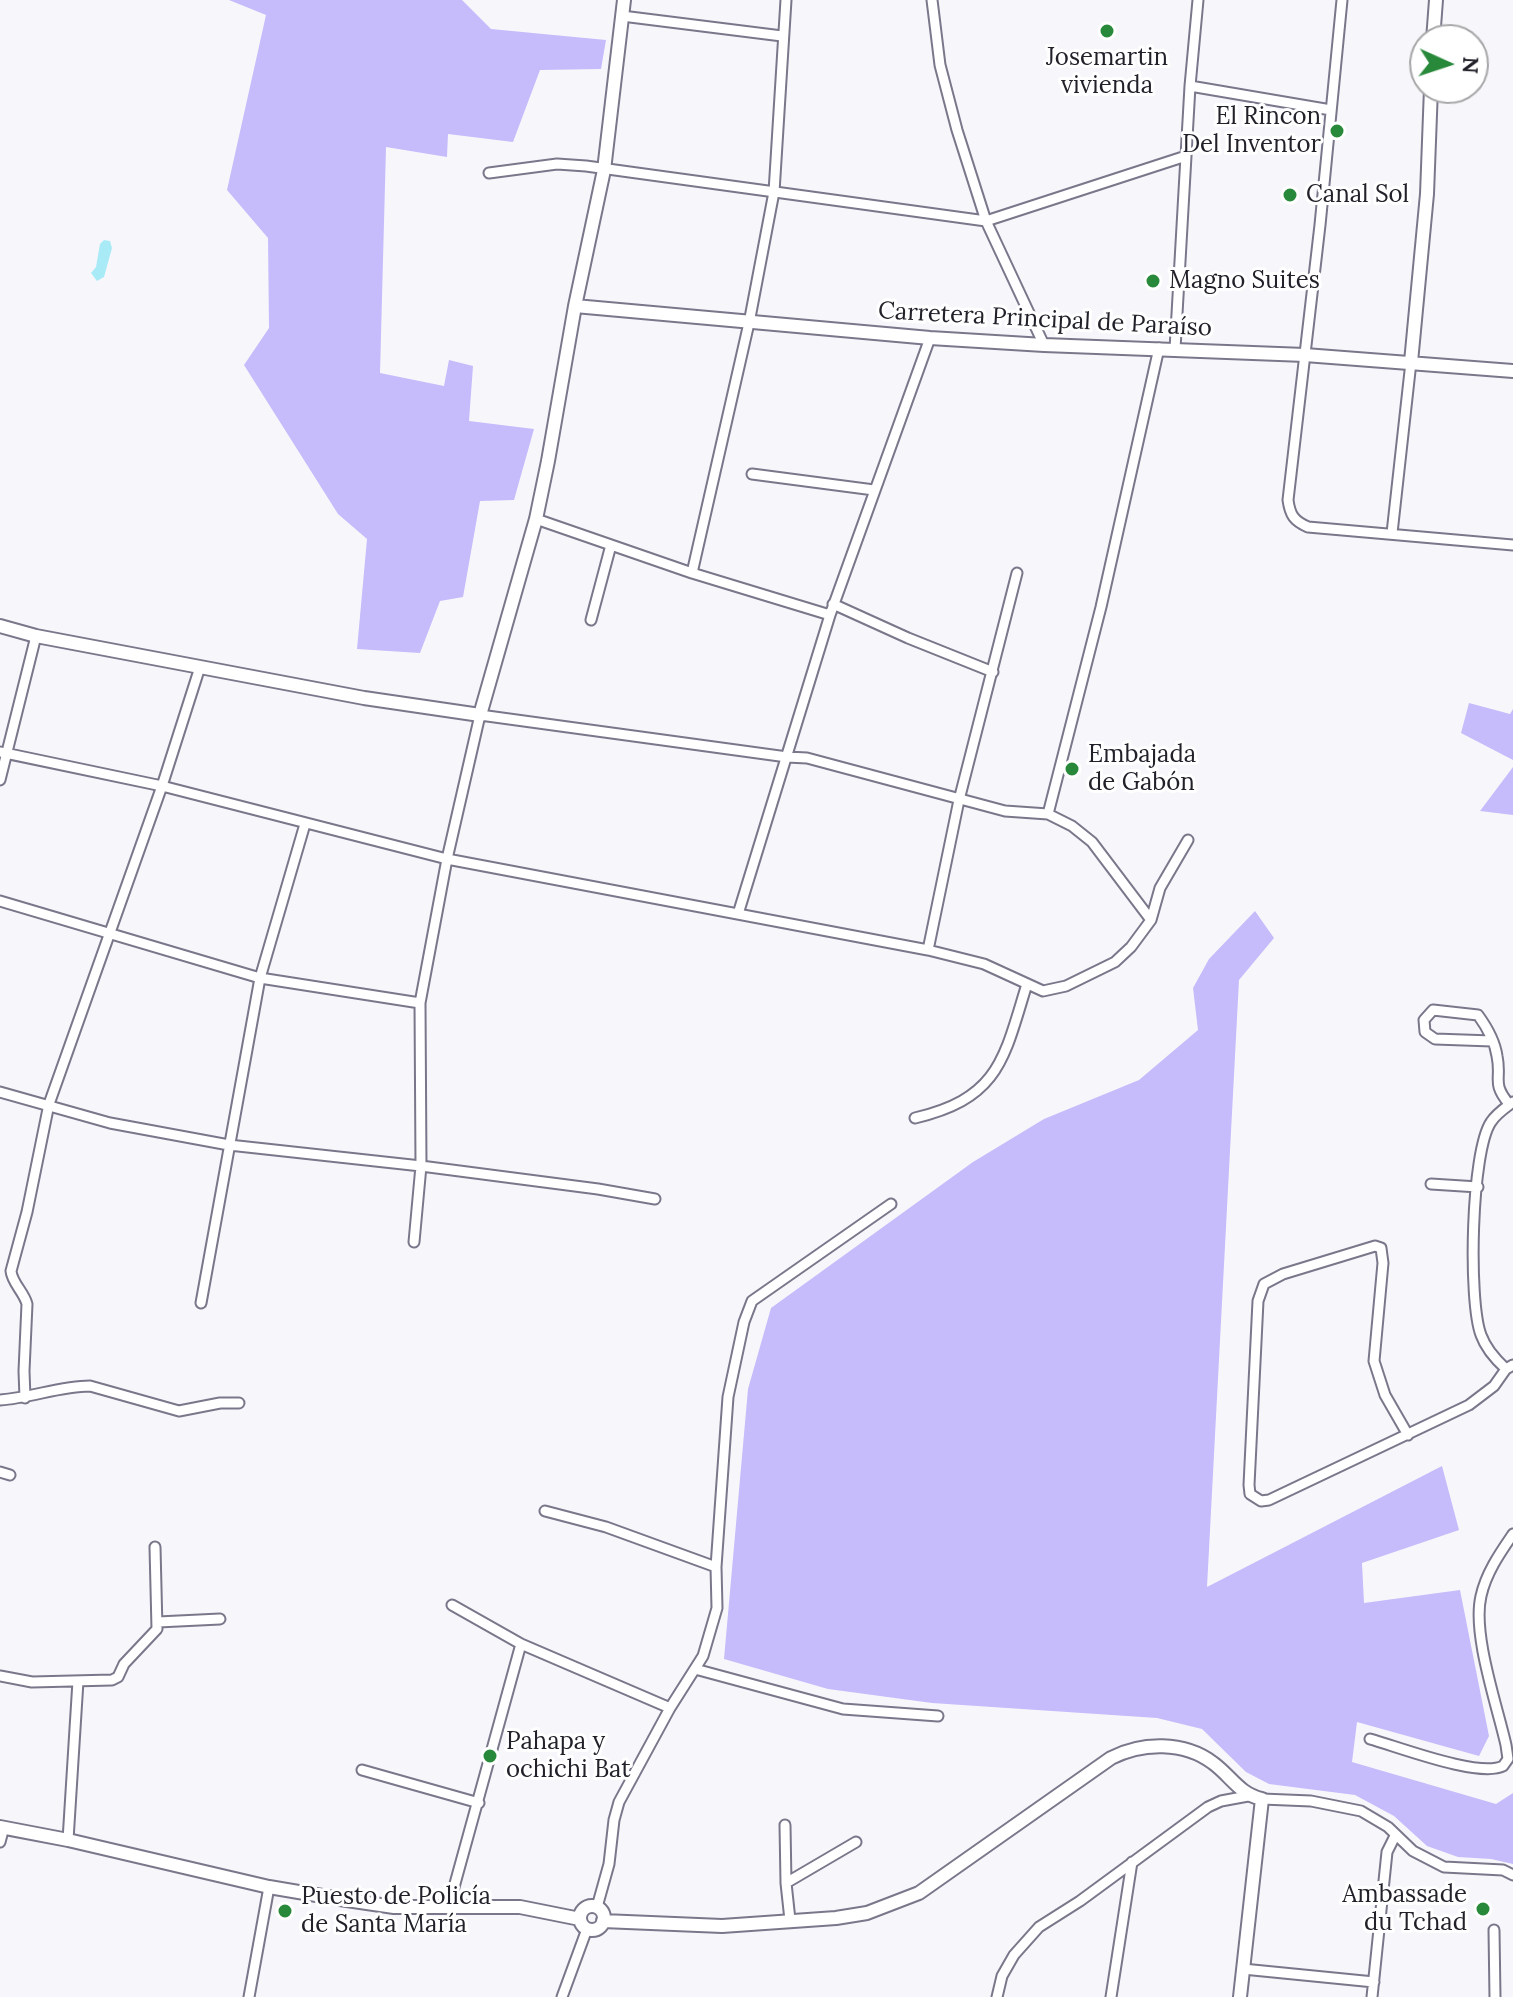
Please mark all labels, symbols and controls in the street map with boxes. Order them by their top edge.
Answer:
marker: Josemartin vivienda [1098,22,1116,40]
north arrow [1409,24,1489,104]
place label: Josemartin vivienda [1046,44,1168,100]
text: N [1457,56,1485,74]
place label: El Rincon Del Inventor [1182,103,1321,159]
marker: El Rincon Del Inventor [1328,122,1346,140]
place label: Canal Sol [1306,181,1409,209]
marker: Canal Sol [1281,186,1299,204]
place label: Magno Suites [1169,267,1320,295]
marker: Magno Suites [1144,272,1162,290]
street label: Carretera Principal de Paraíso [877,297,1213,343]
place label: Embajada de Gabón [1088,741,1196,797]
marker: Embajada de Gabón [1063,760,1081,778]
place label: Pahapa y ochichi Bat [506,1728,631,1784]
marker: Pahapa y ochichi Bat [481,1747,499,1765]
place label: Ambassade du Tchad [1342,1881,1467,1937]
place label: Puesto de Policía de Santa María [301,1883,491,1939]
marker: Ambassade du Tchad [1474,1900,1492,1918]
marker: Puesto de Policía de Santa María [276,1902,294,1920]

